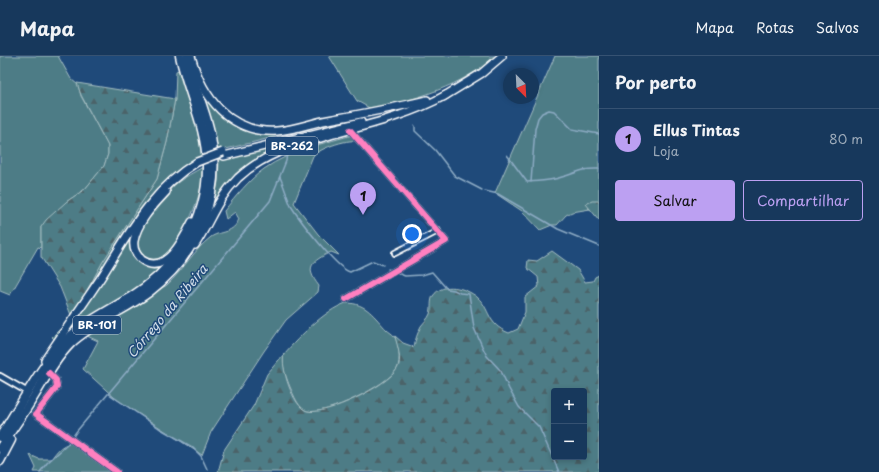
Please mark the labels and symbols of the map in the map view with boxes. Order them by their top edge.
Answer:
north arrow [503,68,539,104]
road number: BR-262 [266,137,318,155]
pin: 1 [350,182,376,215]
your location [402,224,422,244]
water label: Córrego da Ribeira [122,259,212,361]
road number: BR-101 [73,316,121,334]

